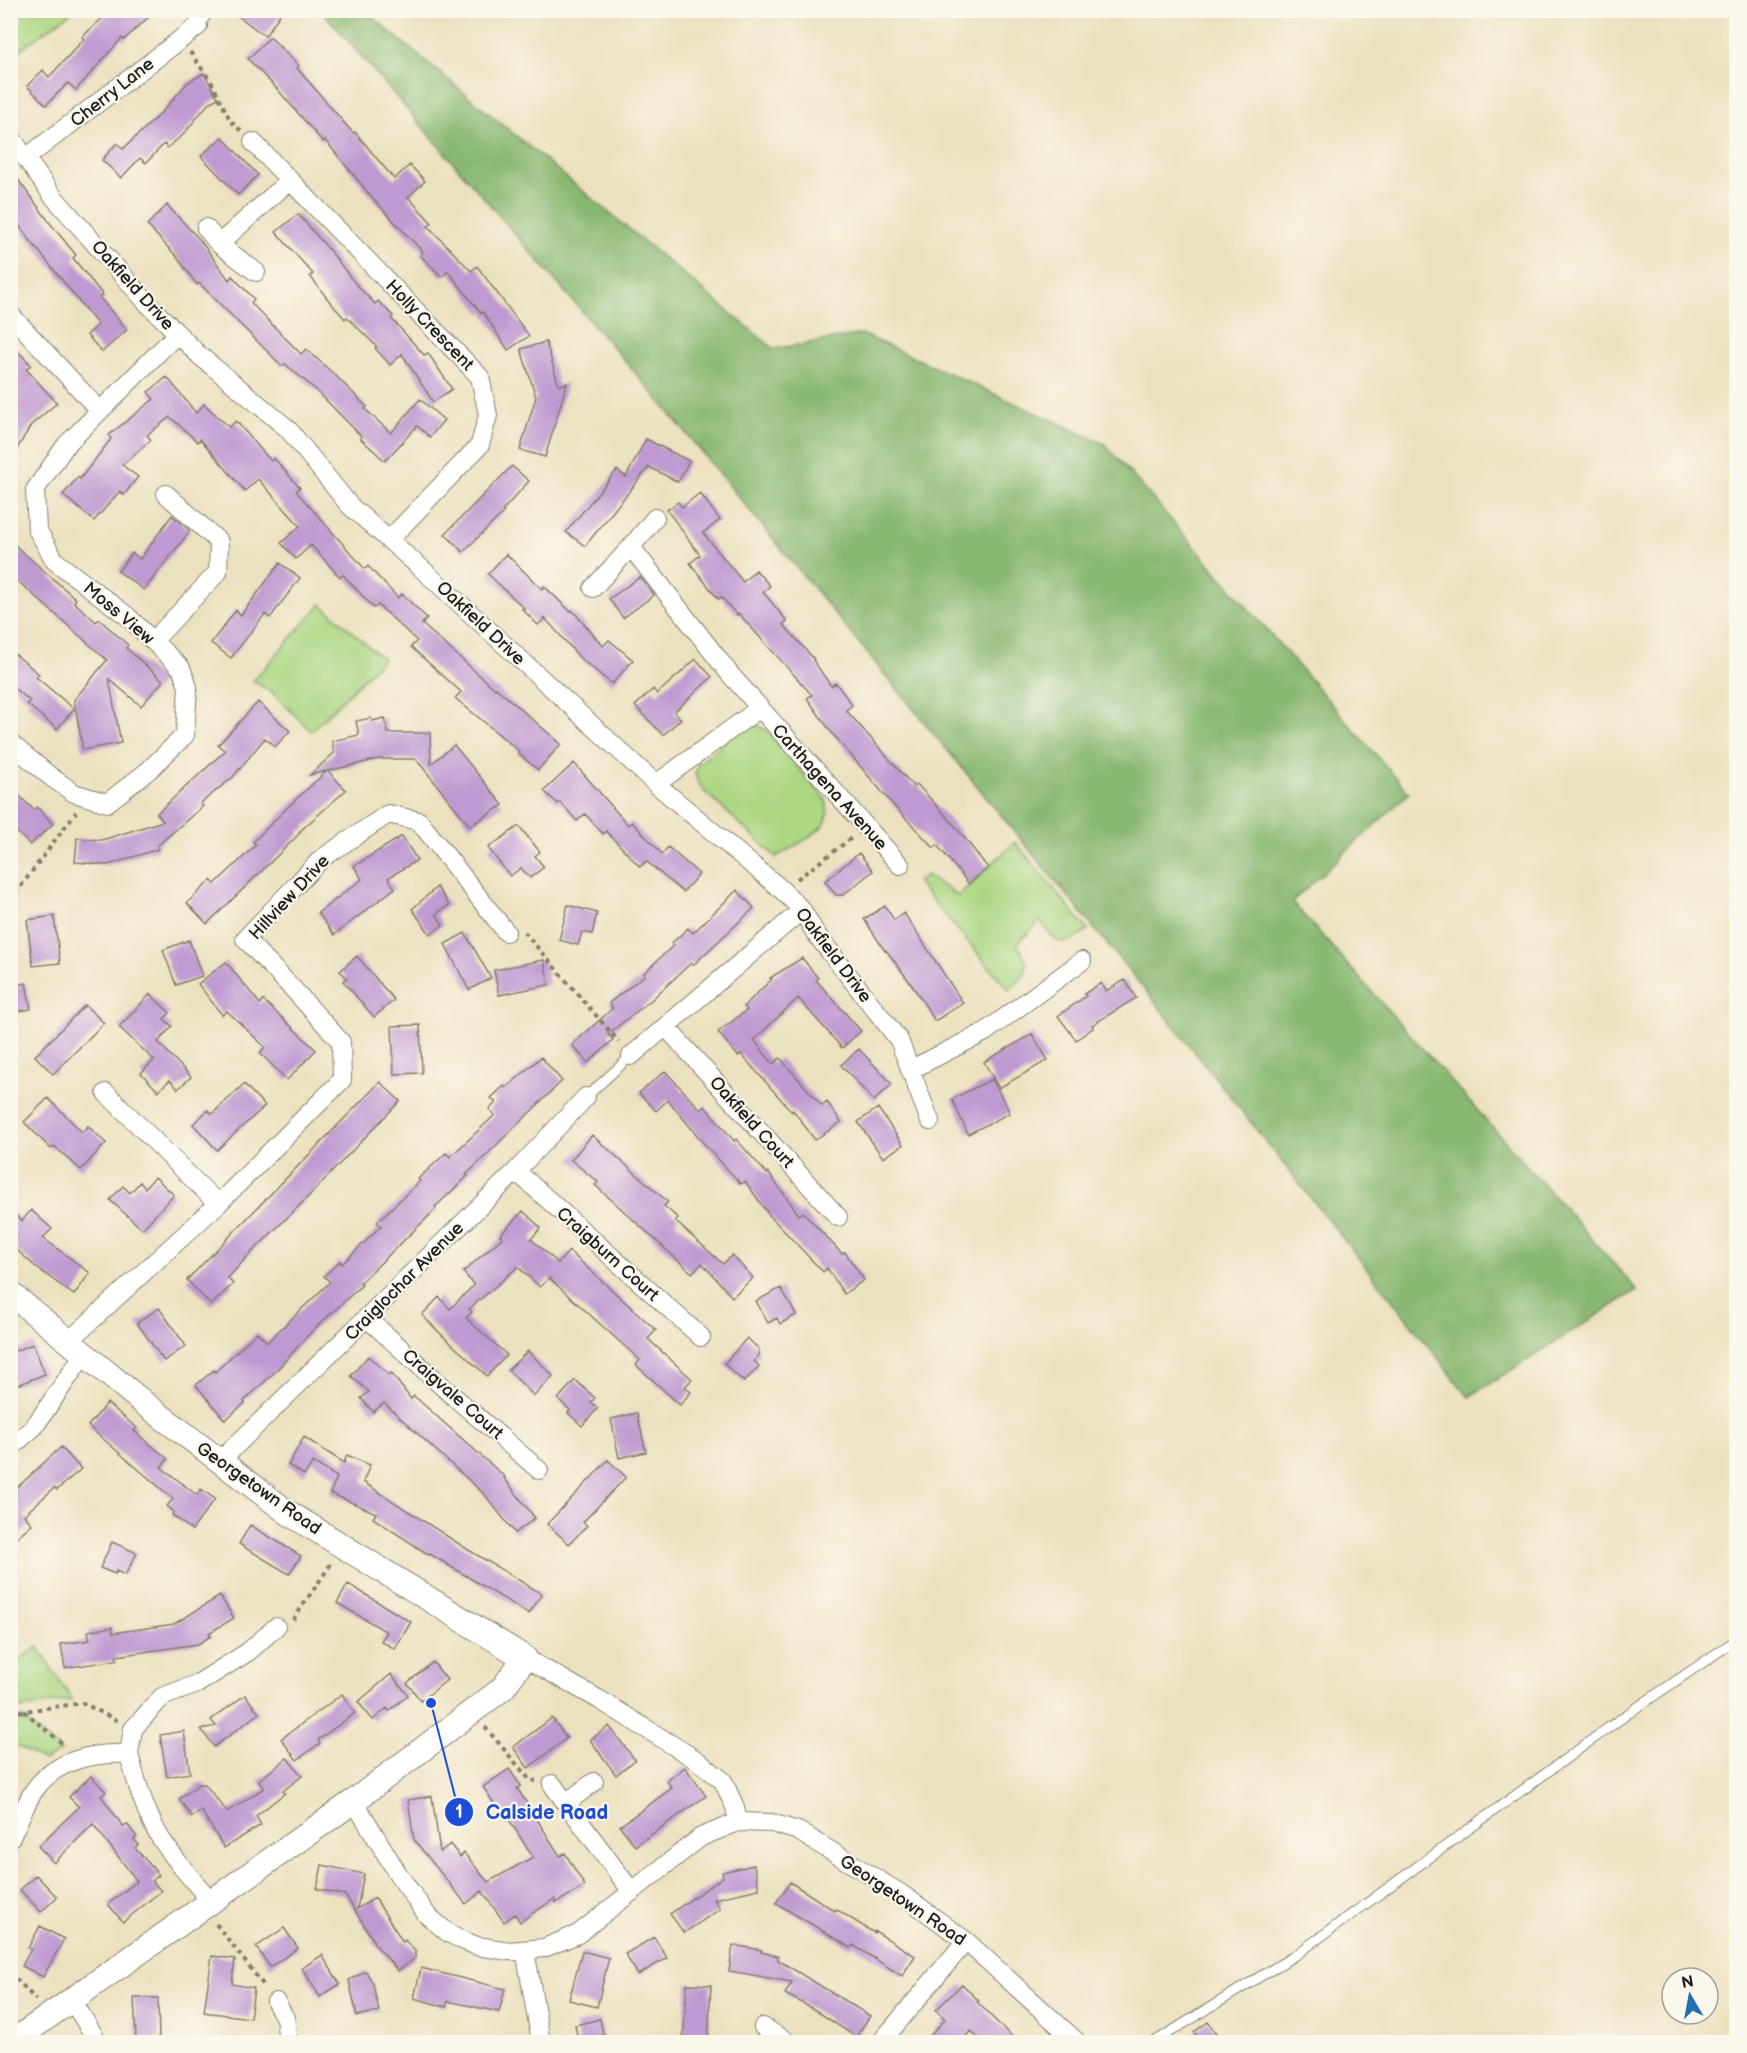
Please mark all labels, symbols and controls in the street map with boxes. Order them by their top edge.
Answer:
street label: Cherry Lane [66,53,158,131]
street label: Oakfield Drive [87,236,179,335]
street label: Holly Crescent [381,276,478,375]
street label: Oakfield Drive [432,577,529,670]
street label: Moss View [79,578,158,649]
street label: Carthagena Avenue [768,720,892,855]
street label: Hillview Drive [245,850,334,944]
street label: Oakfield Drive [791,904,876,1007]
street label: Oakfield Court [705,1072,799,1173]
street label: Craigburn Court [552,1203,663,1306]
street label: Craiglochar Avenue [341,1217,468,1345]
street label: Craigvale Court [398,1345,508,1444]
street label: Georgetown Road [192,1438,325,1539]
callout: Calside Road [444,1793,621,1831]
text: Calside Road [486,1801,608,1825]
text: 1 [455,1802,463,1823]
street label: Georgetown Road [836,1851,970,1950]
north arrow [1660,1966,1720,2026]
text: N [1680,1972,1695,1993]

